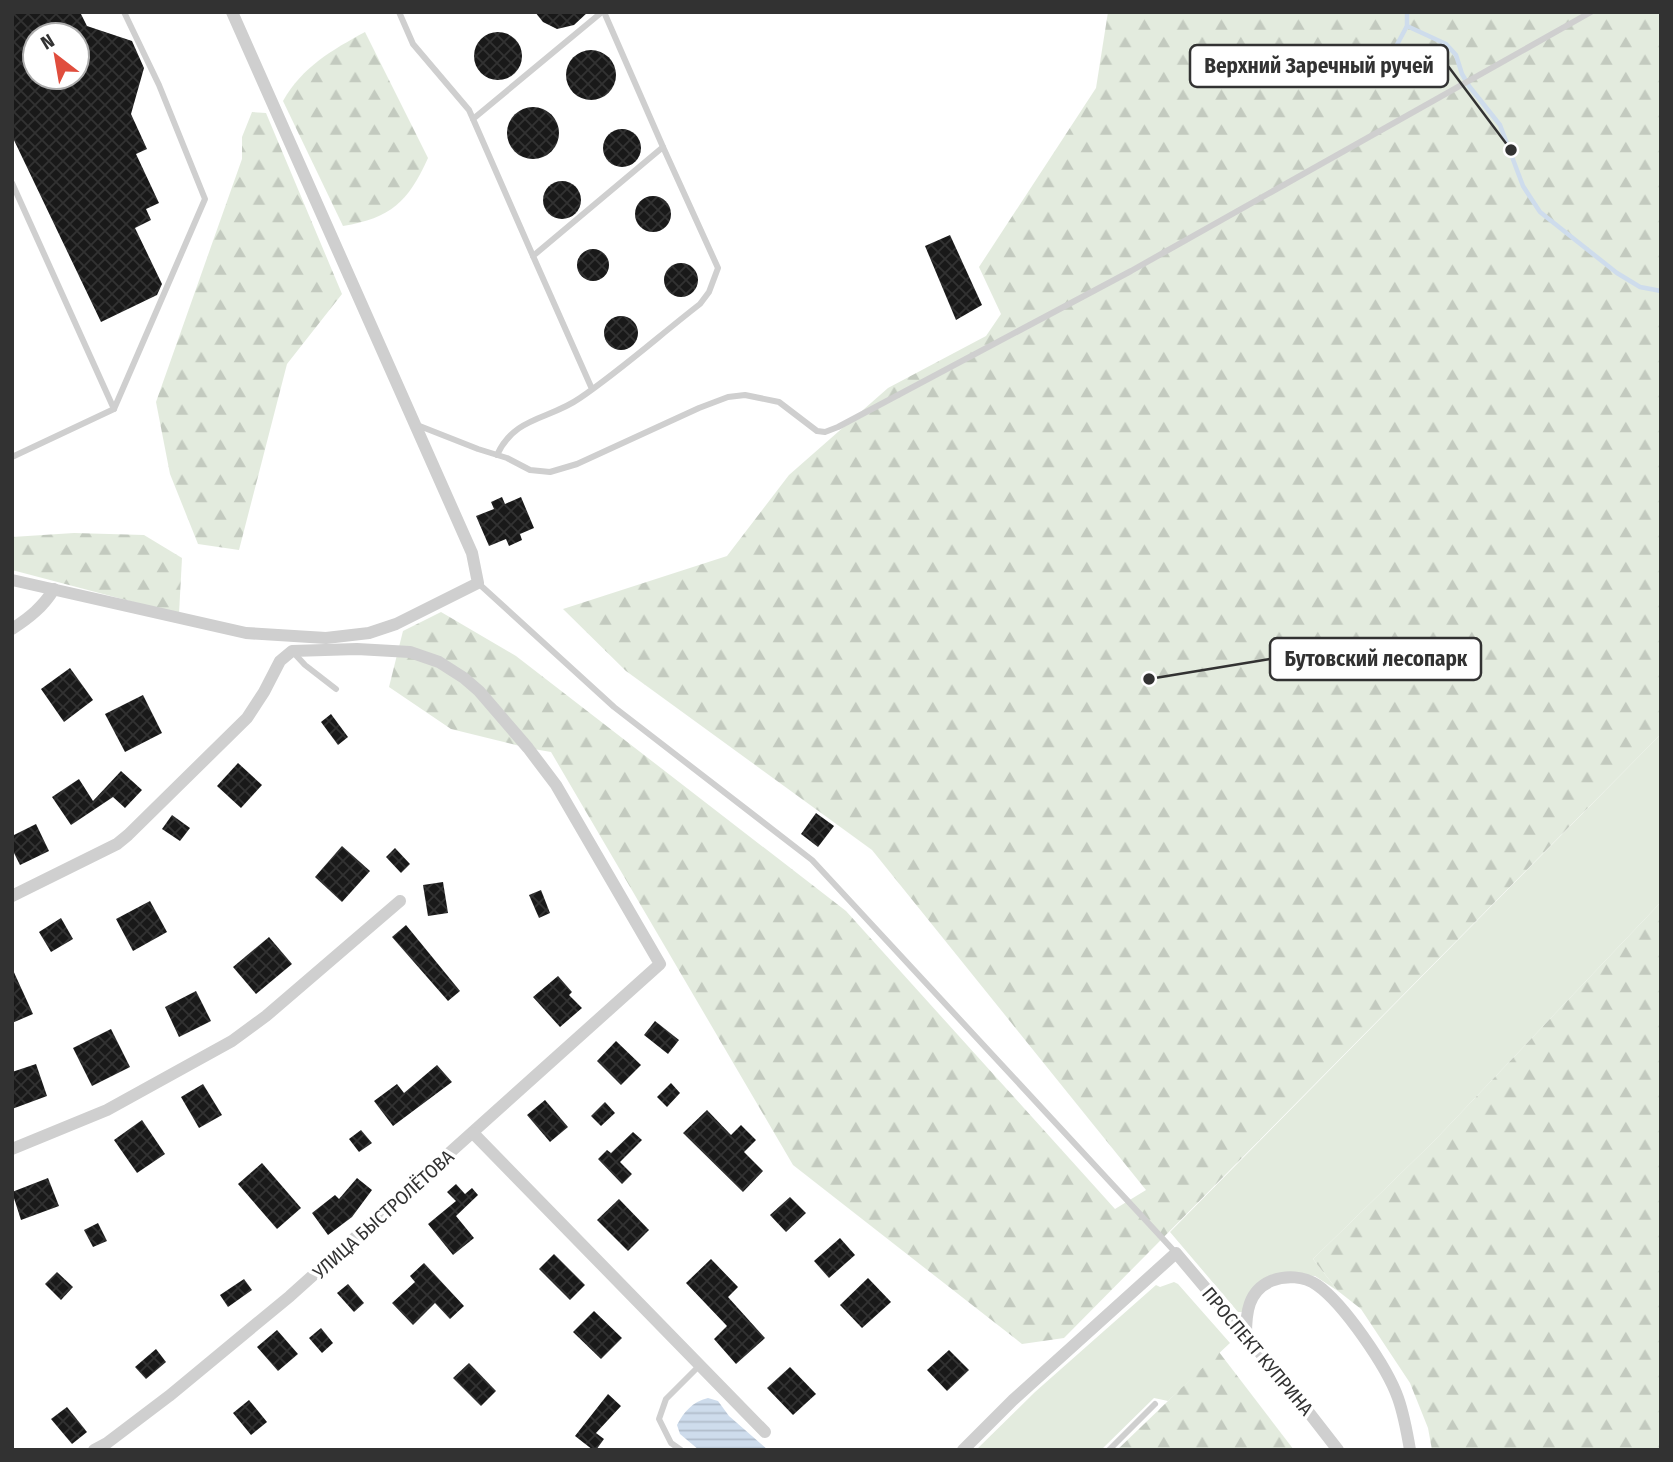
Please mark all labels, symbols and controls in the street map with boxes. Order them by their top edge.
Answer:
north arrow [21,21,91,91]
text: N [37,29,58,55]
callout: Верхний Заречный ручей [1190,45,1448,87]
text: Верхний Заречный ручей [1204,53,1434,79]
callout: Бутовский лесопарк [1270,638,1481,680]
text: Бутовский лесопарк [1285,646,1468,672]
street label: УЛИЦА БЫСТРОЛЁТОВА [307,1145,459,1284]
street label: ПРОСПЕКТ КУПРИНА [1197,1282,1318,1420]

